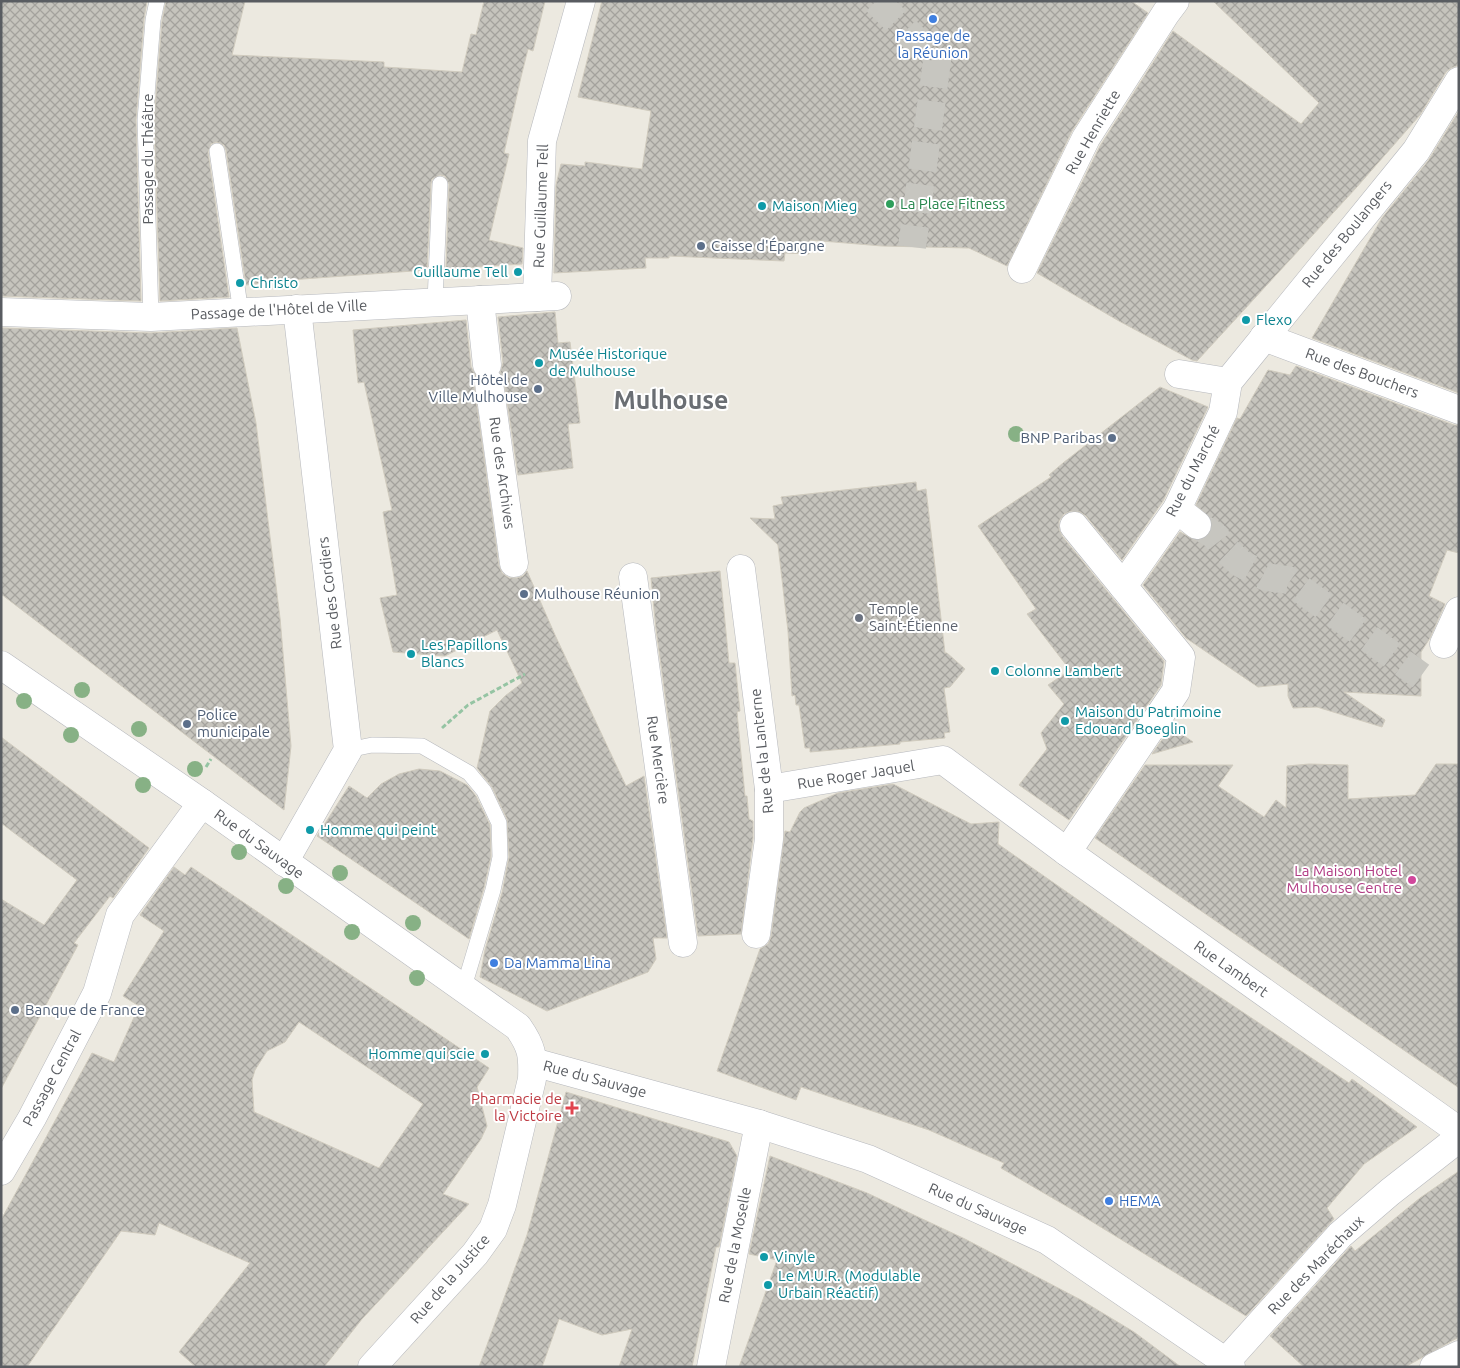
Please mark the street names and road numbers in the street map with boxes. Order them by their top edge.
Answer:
street label: Rue Henriette [1062,87,1124,177]
street label: Passage du Théâtre [139,93,156,225]
street label: Rue Guillaume Tell [530,143,551,268]
street label: Rue des Boulangers [1298,177,1395,291]
street label: Passage de l'Hôtel de Ville [190,296,368,323]
street label: Rue des Bouchers [1303,344,1421,401]
street label: Rue des Archives [486,416,519,530]
street label: Rue du Marché [1162,422,1223,519]
street label: Rue des Cordiers [314,536,345,650]
street label: Rue de la Lanterne [746,688,777,815]
street label: Rue Mercière [644,714,673,805]
street label: Rue Roger Jaquel [796,757,916,792]
street label: Rue du Sauvage [211,805,307,882]
street label: Rue Lambert [1191,937,1272,1000]
street label: Passage Central [19,1027,84,1129]
street label: Rue du Sauvage [542,1057,649,1101]
street label: Rue du Sauvage [926,1179,1030,1238]
street label: Rue de la Moselle [715,1185,754,1304]
street label: Rue des Maréchaux [1264,1211,1367,1318]
street label: Rue de la Justice [406,1231,493,1327]

